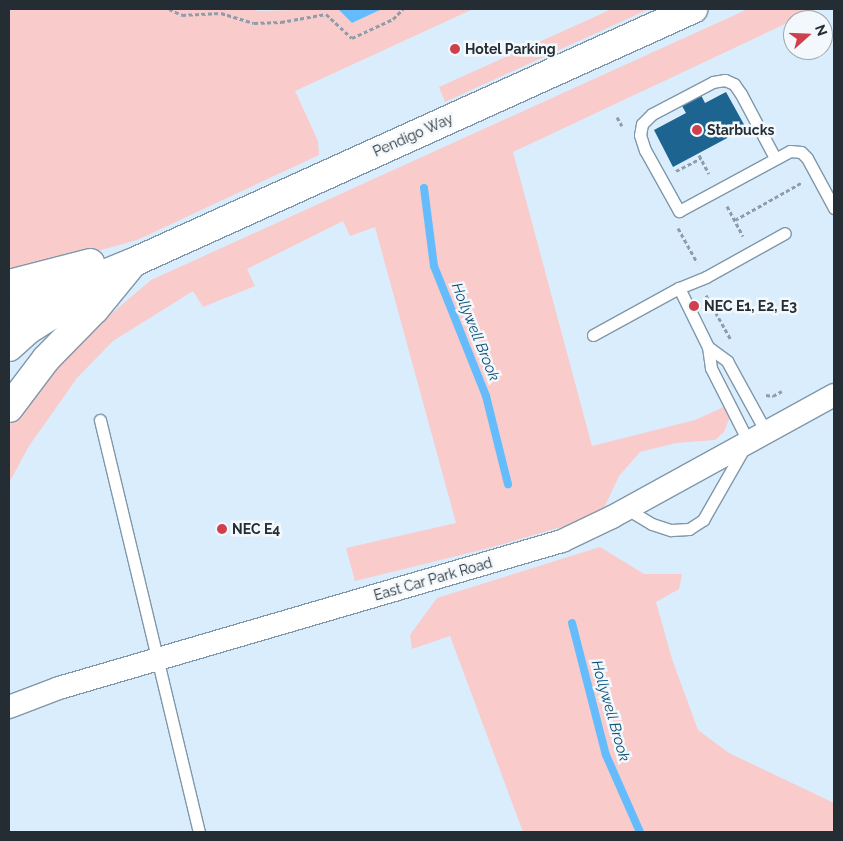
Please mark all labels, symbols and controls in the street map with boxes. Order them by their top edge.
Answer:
north arrow [783,10,833,60]
text: N [812,22,831,38]
place label: Hotel Parking [465,41,556,57]
marker: Hotel Parking [449,43,461,55]
street label: Pendigo Way [370,110,456,160]
place label: Starbucks [707,122,774,138]
marker: Starbucks [691,124,703,136]
water label: Hollywell Brook [447,280,503,384]
place label: NEC E1, E2, E3 [704,298,797,314]
marker: NEC E1, E2, E3 [688,300,700,312]
place label: NEC E4 [232,521,280,537]
marker: NEC E4 [216,523,228,535]
street label: East Car Park Road [372,554,494,604]
water label: Hollywell Brook [587,658,633,764]

